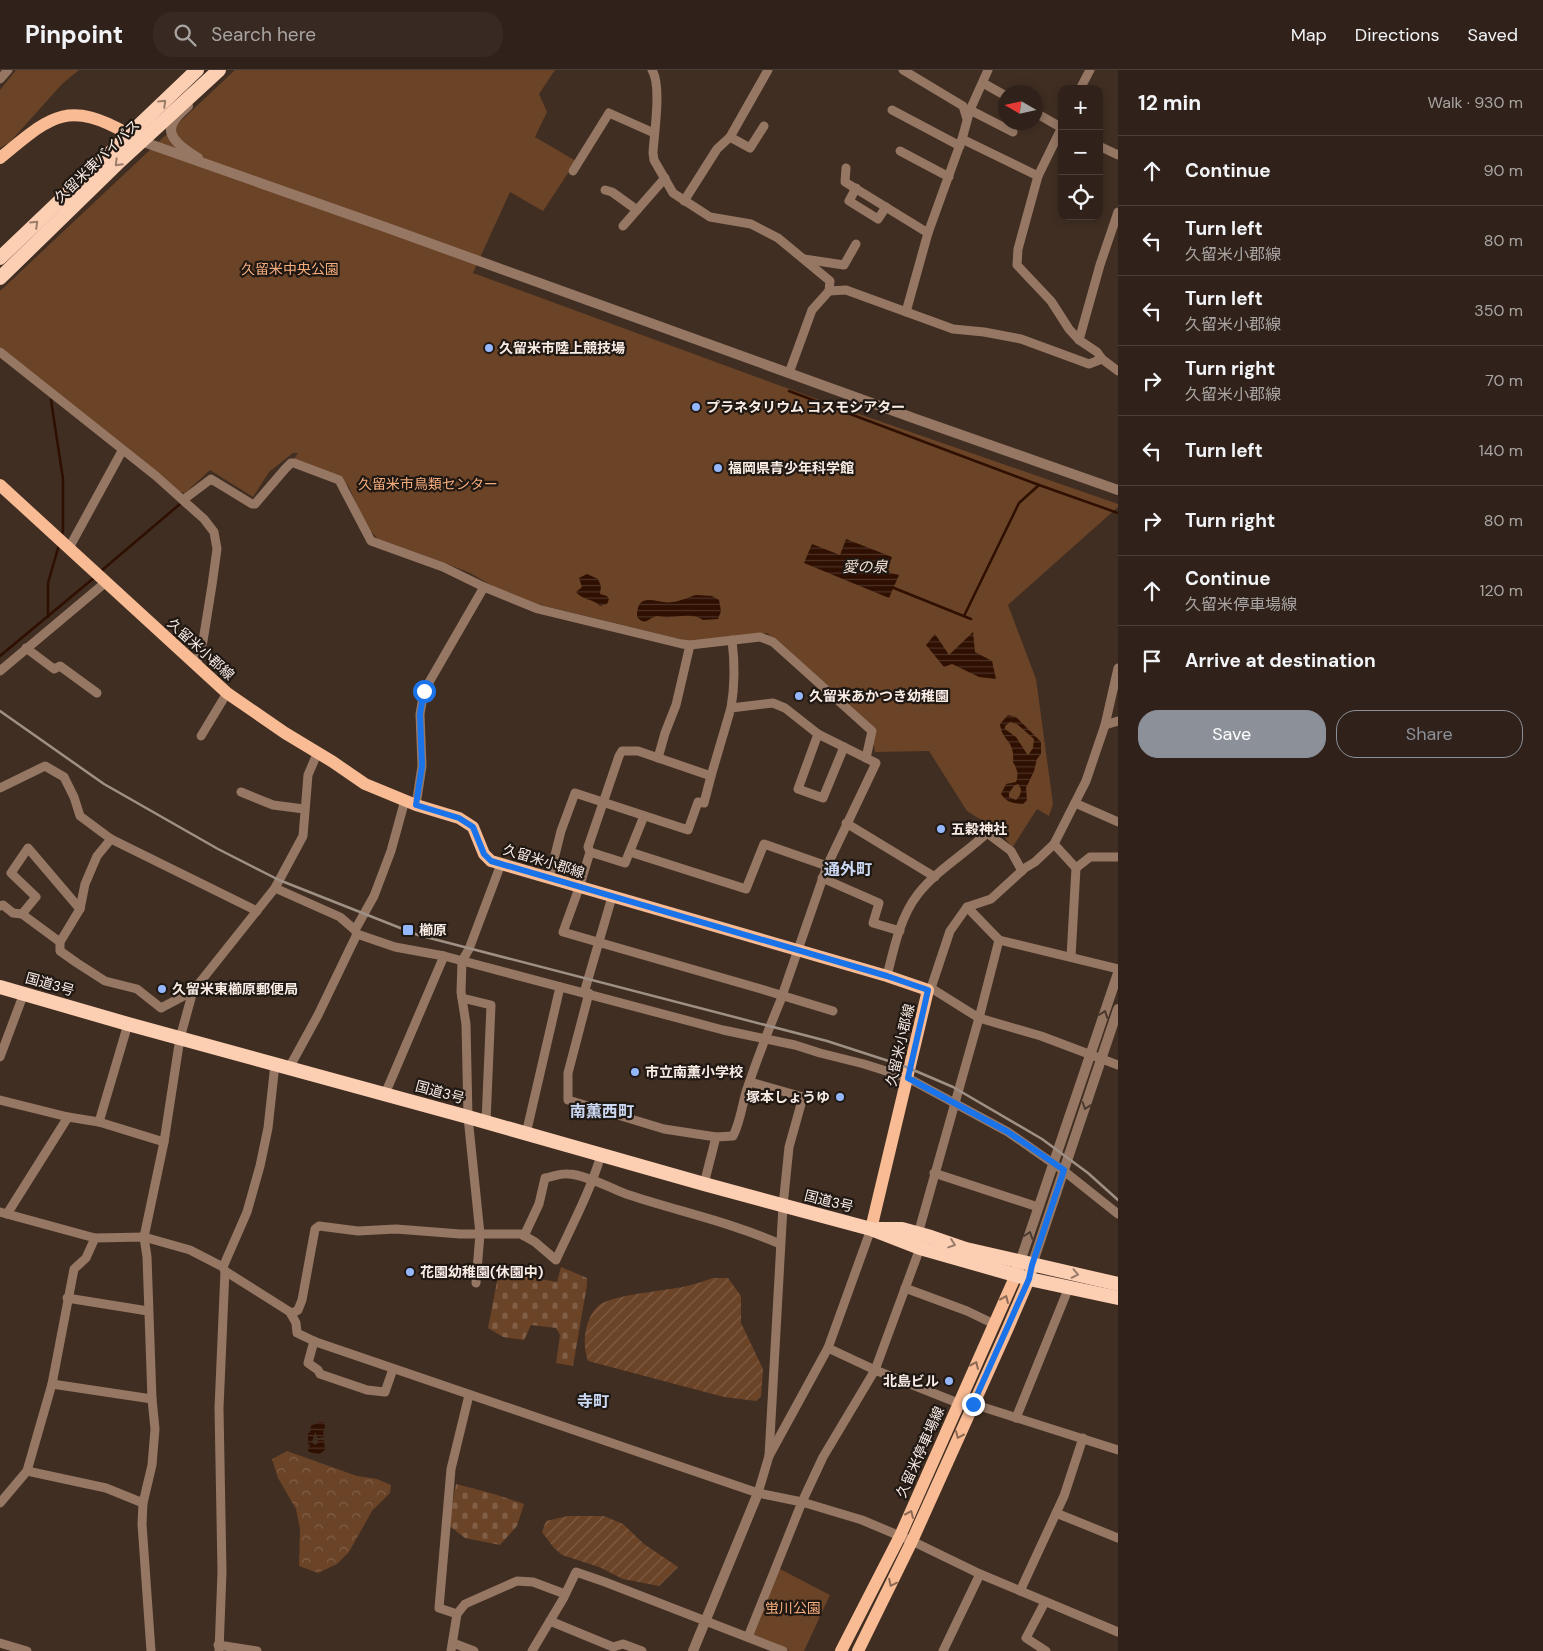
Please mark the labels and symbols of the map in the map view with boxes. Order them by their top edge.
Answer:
north arrow [998,85,1043,130]
one-way arrow [157,100,166,109]
street label: 久留米東バイパス [51,116,143,206]
one-way arrow [114,157,123,166]
one-way arrow [30,221,39,230]
park label: 久留米中央公園 [241,260,339,278]
place label: 久留米市陸上競技場 [499,339,625,357]
marker: 久留米市陸上競技場 [483,342,495,354]
place label: プラネタリウム コスモシアター [706,398,905,416]
marker: プラネタリウム コスモシアター [690,401,702,413]
place label: 福岡県青少年科学館 [728,459,854,477]
marker: 福岡県青少年科学館 [712,462,724,474]
park label: 久留米市鳥類センター [358,475,498,493]
water label: 愛の泉 [842,557,888,577]
street label: 久留米小郡線 [164,614,238,684]
route start [413,680,436,703]
place label: 久留米あかつき幼稚園 [809,687,949,705]
marker: 久留米あかつき幼稚園 [793,690,805,702]
place label: 五穀神社 [951,820,1007,838]
marker: 五穀神社 [935,823,947,835]
street label: 久留米小郡線 [501,840,587,882]
district label: 通外町 [824,859,872,880]
place label: 櫛原 [419,921,447,939]
marker: 櫛原 [401,923,415,937]
street label: 国道3号 [23,968,77,1000]
place label: 久留米東櫛原郵便局 [172,980,298,998]
marker: 久留米東櫛原郵便局 [156,983,168,995]
street label: 久留米小郡線 [882,1002,918,1088]
one-way arrow [1098,1010,1108,1018]
place label: 市立南薫小学校 [645,1063,743,1081]
marker: 市立南薫小学校 [629,1066,641,1078]
street label: 国道3号 [413,1077,467,1107]
place label: 塚本しょうゆ [746,1088,830,1106]
marker: 塚本しょうゆ [834,1091,846,1103]
district label: 南薫西町 [570,1101,634,1122]
one-way arrow [1082,1101,1092,1110]
street label: 国道3号 [802,1186,856,1216]
one-way arrow [1023,1231,1033,1239]
one-way arrow [948,1238,956,1248]
place label: 花園幼稚園(休園中) [420,1263,544,1281]
marker: 花園幼稚園(休園中) [404,1266,416,1278]
one-way arrow [1070,1268,1079,1279]
one-way arrow [998,1295,1009,1304]
one-way arrow [969,1361,980,1370]
place label: 北島ビル [883,1372,939,1390]
marker: 北島ビル [943,1375,955,1387]
district label: 寺町 [577,1391,609,1412]
route end [962,1393,985,1416]
street label: 久留米停車場線 [892,1404,948,1500]
one-way arrow [955,1430,965,1439]
one-way arrow [903,1510,914,1519]
one-way arrow [888,1578,898,1587]
park label: 蛍川公園 [765,1599,821,1617]

